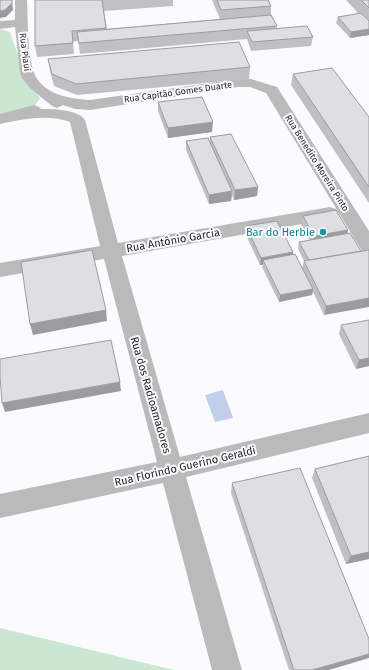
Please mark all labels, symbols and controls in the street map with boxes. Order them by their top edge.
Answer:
street label: Rua Piauí [18,32,32,72]
street label: Rua Capitão Gomes Duarte [123,79,233,105]
street label: Rua Benedito Moreira Pinto [283,113,351,213]
street label: Rua Antônio Garcia [125,226,221,255]
place label: Bar do Herbie [246,226,315,239]
marker: Bar do Herbie [318,227,328,237]
street label: Rua dos Radioamadores [128,335,173,455]
street label: Rua Florindo Guerino Geraldi [113,444,257,489]

